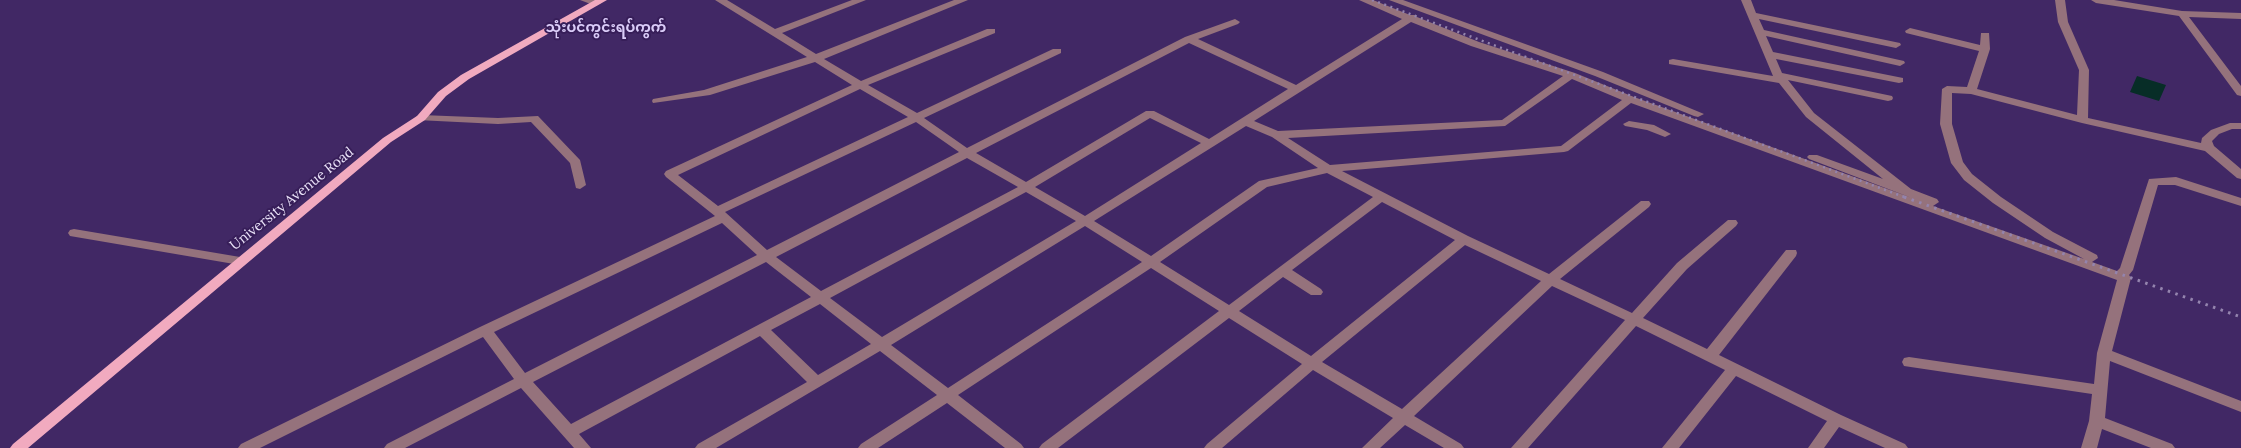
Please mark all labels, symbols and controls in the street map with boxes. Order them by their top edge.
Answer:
district label: သုံးပင်ကွင်းရပ်ကွက် [546,20,666,36]
street label: University Avenue Road [227,144,357,254]

